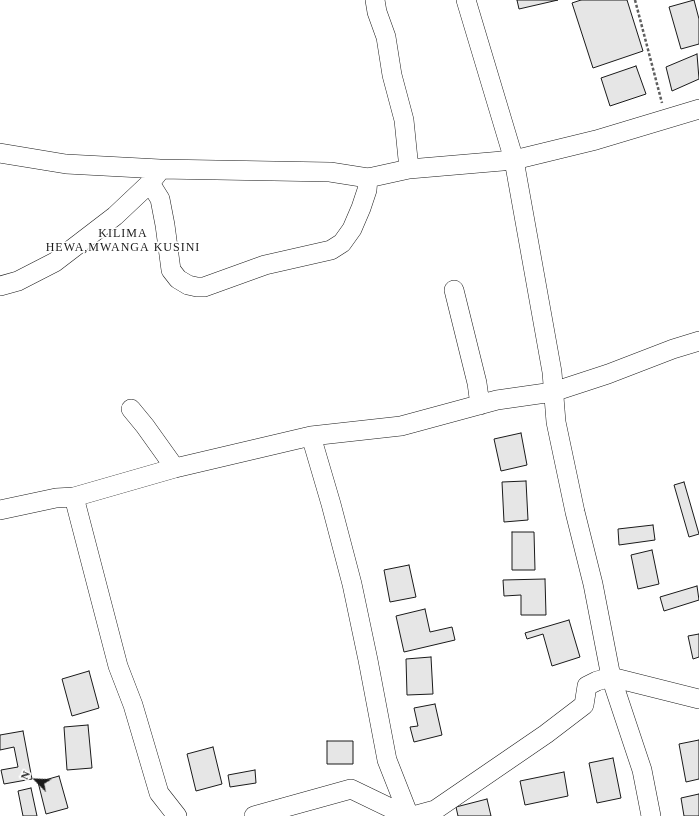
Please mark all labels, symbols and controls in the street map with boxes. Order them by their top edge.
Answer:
district label: KILIMA HEWA,MWANGA KUSINI [46,227,200,255]
north arrow [16,760,56,800]
text: N [18,769,32,781]

